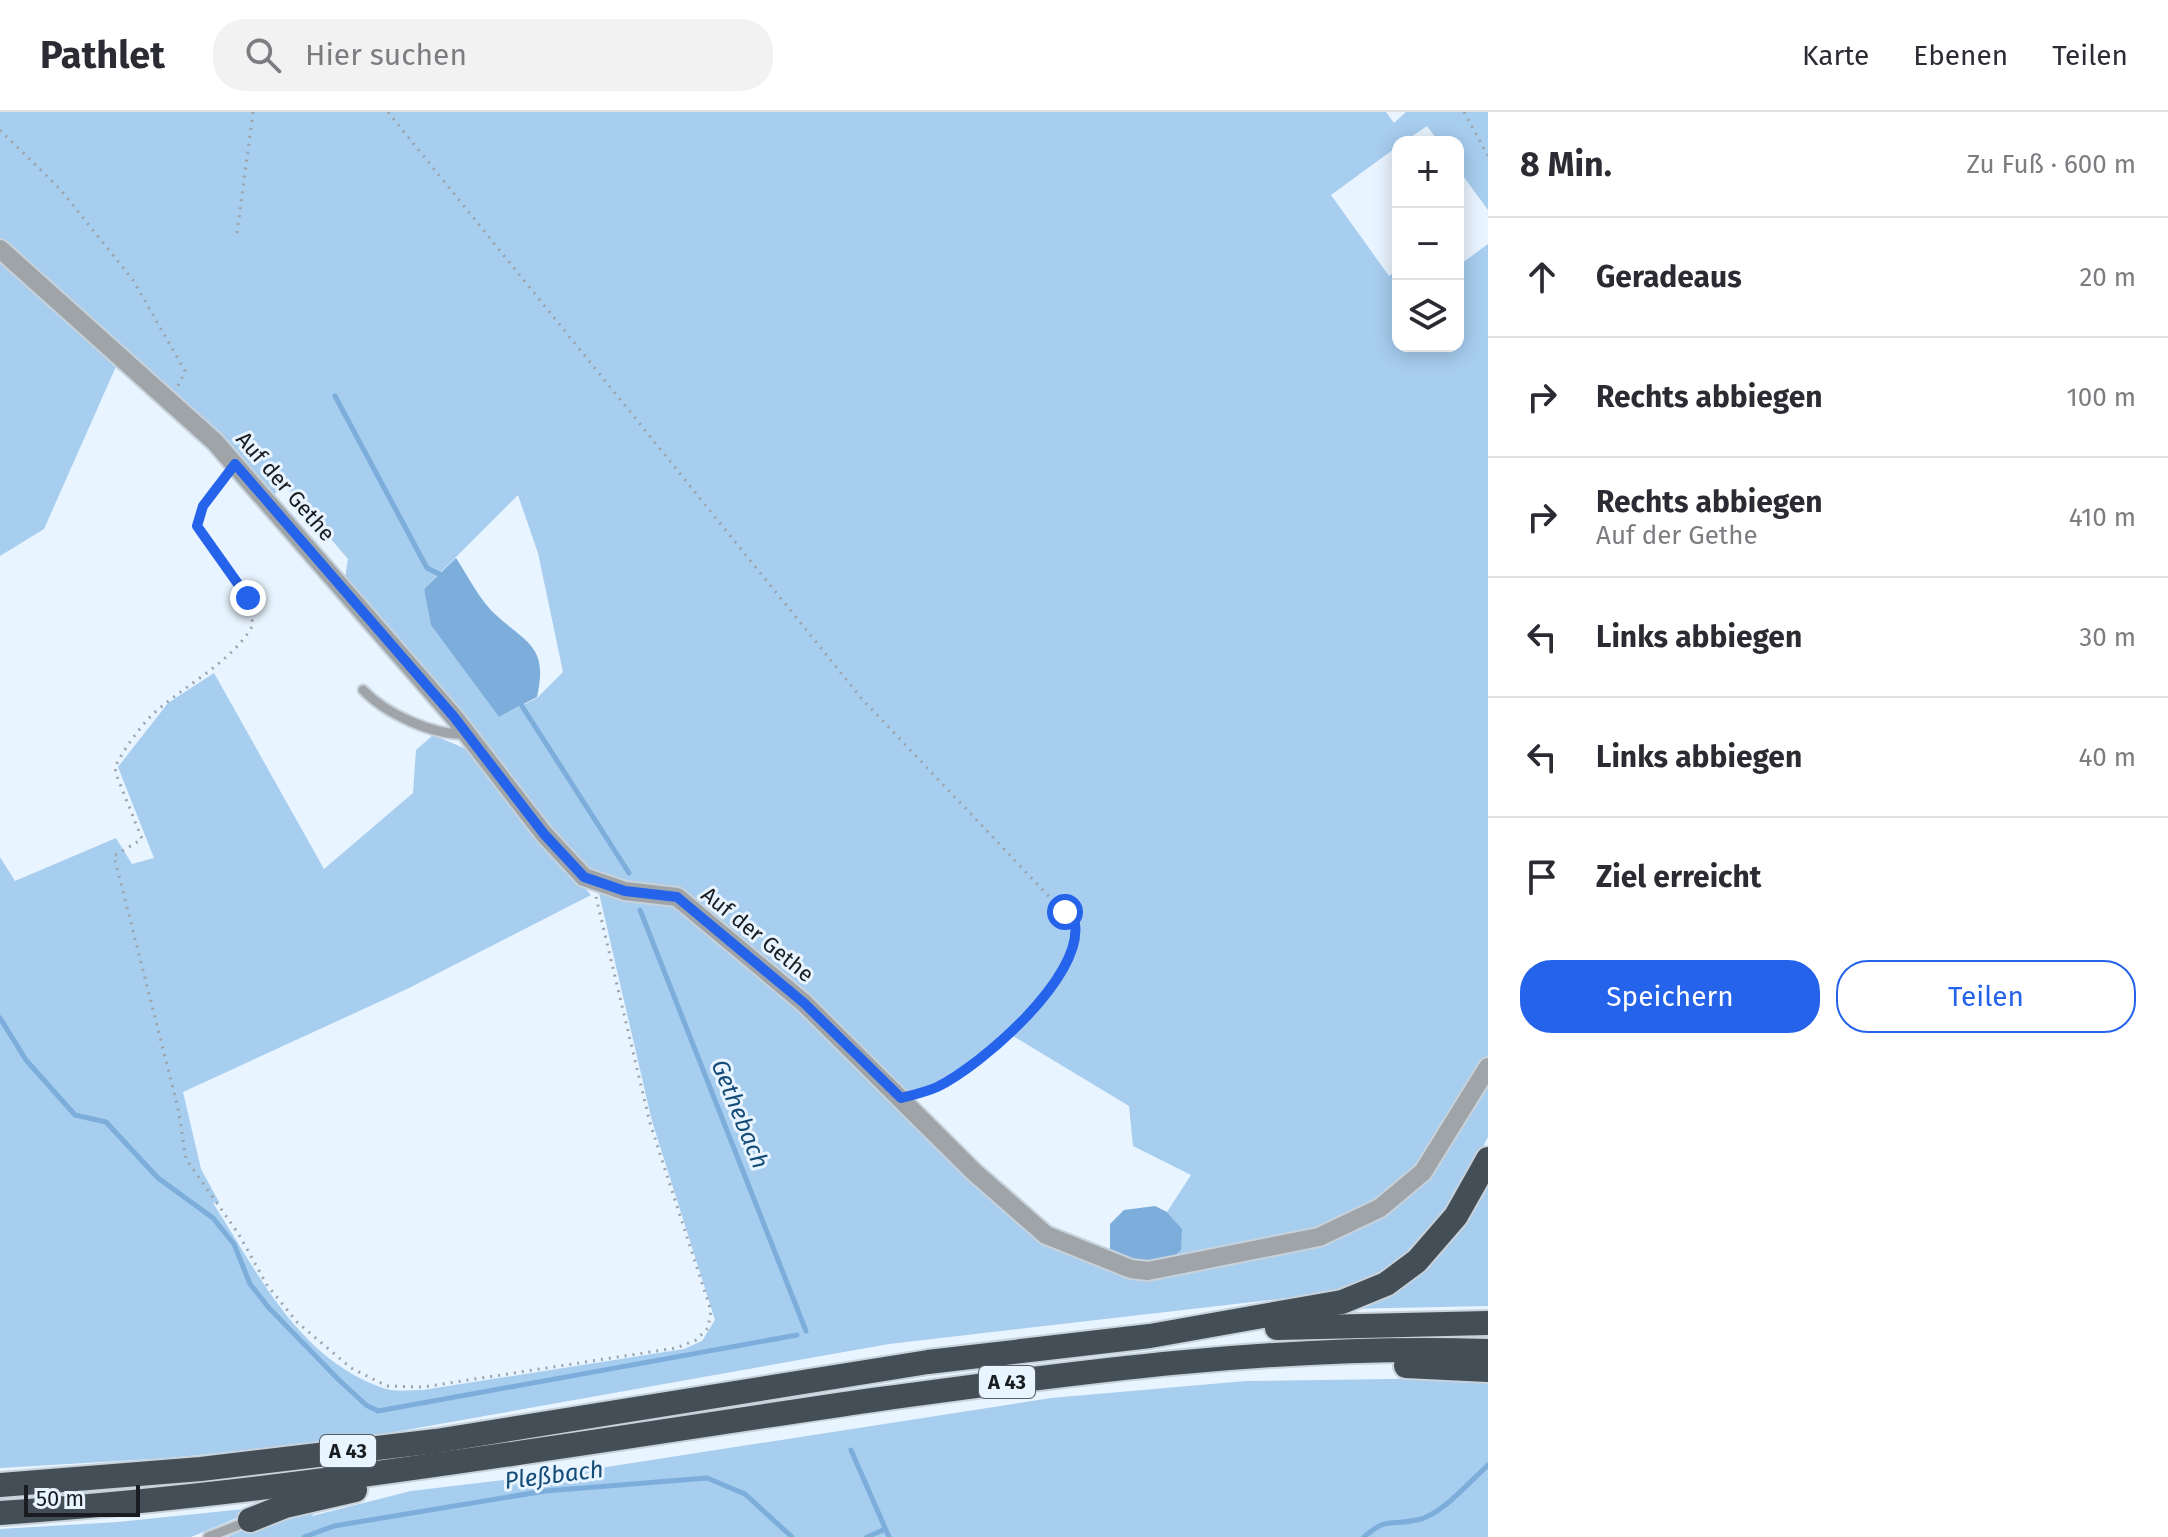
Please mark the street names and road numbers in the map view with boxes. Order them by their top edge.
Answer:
street label: Auf der Gethe [231,426,341,547]
street label: Auf der Gethe [696,881,819,988]
road number: A 43 [979,1366,1035,1398]
road number: A 43 [320,1435,376,1467]

